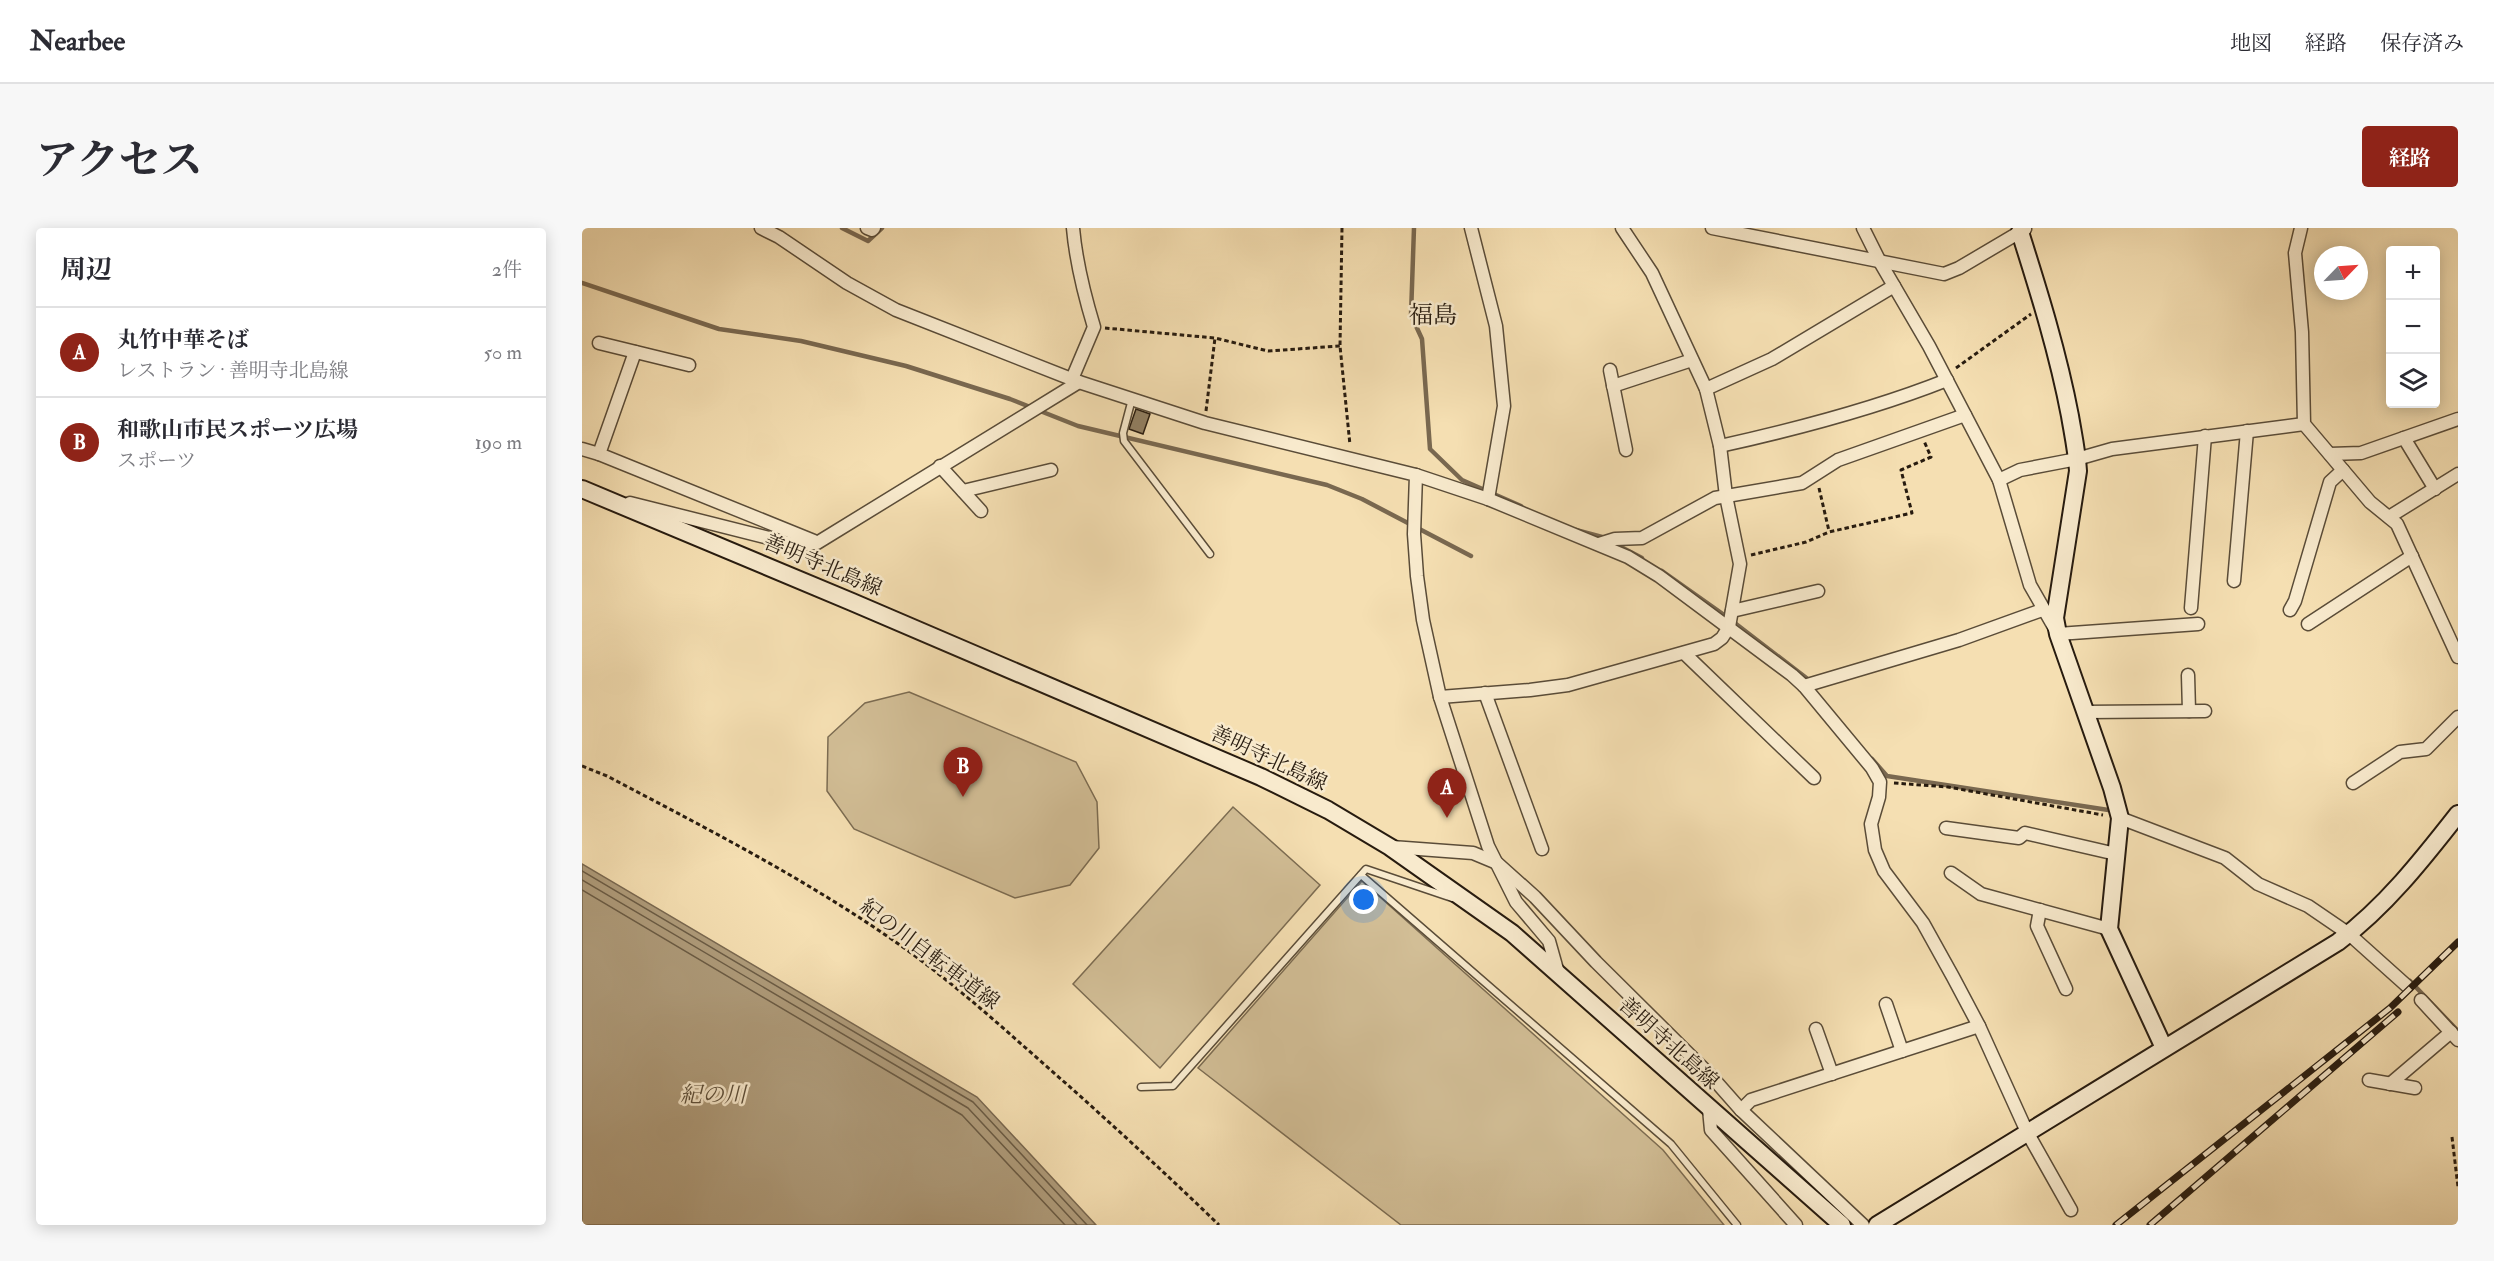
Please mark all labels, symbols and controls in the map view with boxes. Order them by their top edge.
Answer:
text: Nearbee [30,24,125,59]
text: 地図 [2230,30,2272,57]
text: 経路 [2305,30,2347,57]
text: 保存済み [2380,30,2464,57]
button: 経路 [2362,126,2458,187]
text: アクセス [36,135,203,187]
north arrow [2314,246,2368,300]
map controls [2386,246,2440,408]
button: + [2386,246,2440,300]
text: 周辺 [60,254,112,286]
text: 2件 [492,257,522,282]
district label: 福島 [1409,300,1457,331]
button: − [2386,300,2440,354]
text: 丸竹中華そば [117,326,249,354]
text: A [73,340,86,365]
text: 50 m [483,340,522,365]
button: layers [2386,354,2440,408]
text: レストラン · 善明寺北島線 [117,358,349,383]
text: 和歌山市民スポーツ広場 [117,416,358,444]
text: B [73,430,86,455]
text: 190 m [475,430,522,455]
text: スポーツ [117,448,196,473]
street label: 善明寺北島線 [760,528,886,603]
street label: 善明寺北島線 [1206,720,1332,797]
pin: B [944,748,982,797]
pin: A [1428,768,1466,818]
your location [1349,885,1378,914]
street label: 紀の川自転車道線 [854,893,1005,1016]
street label: 善明寺北島線 [1613,991,1725,1096]
water label: 紀の川 [680,1081,748,1109]

